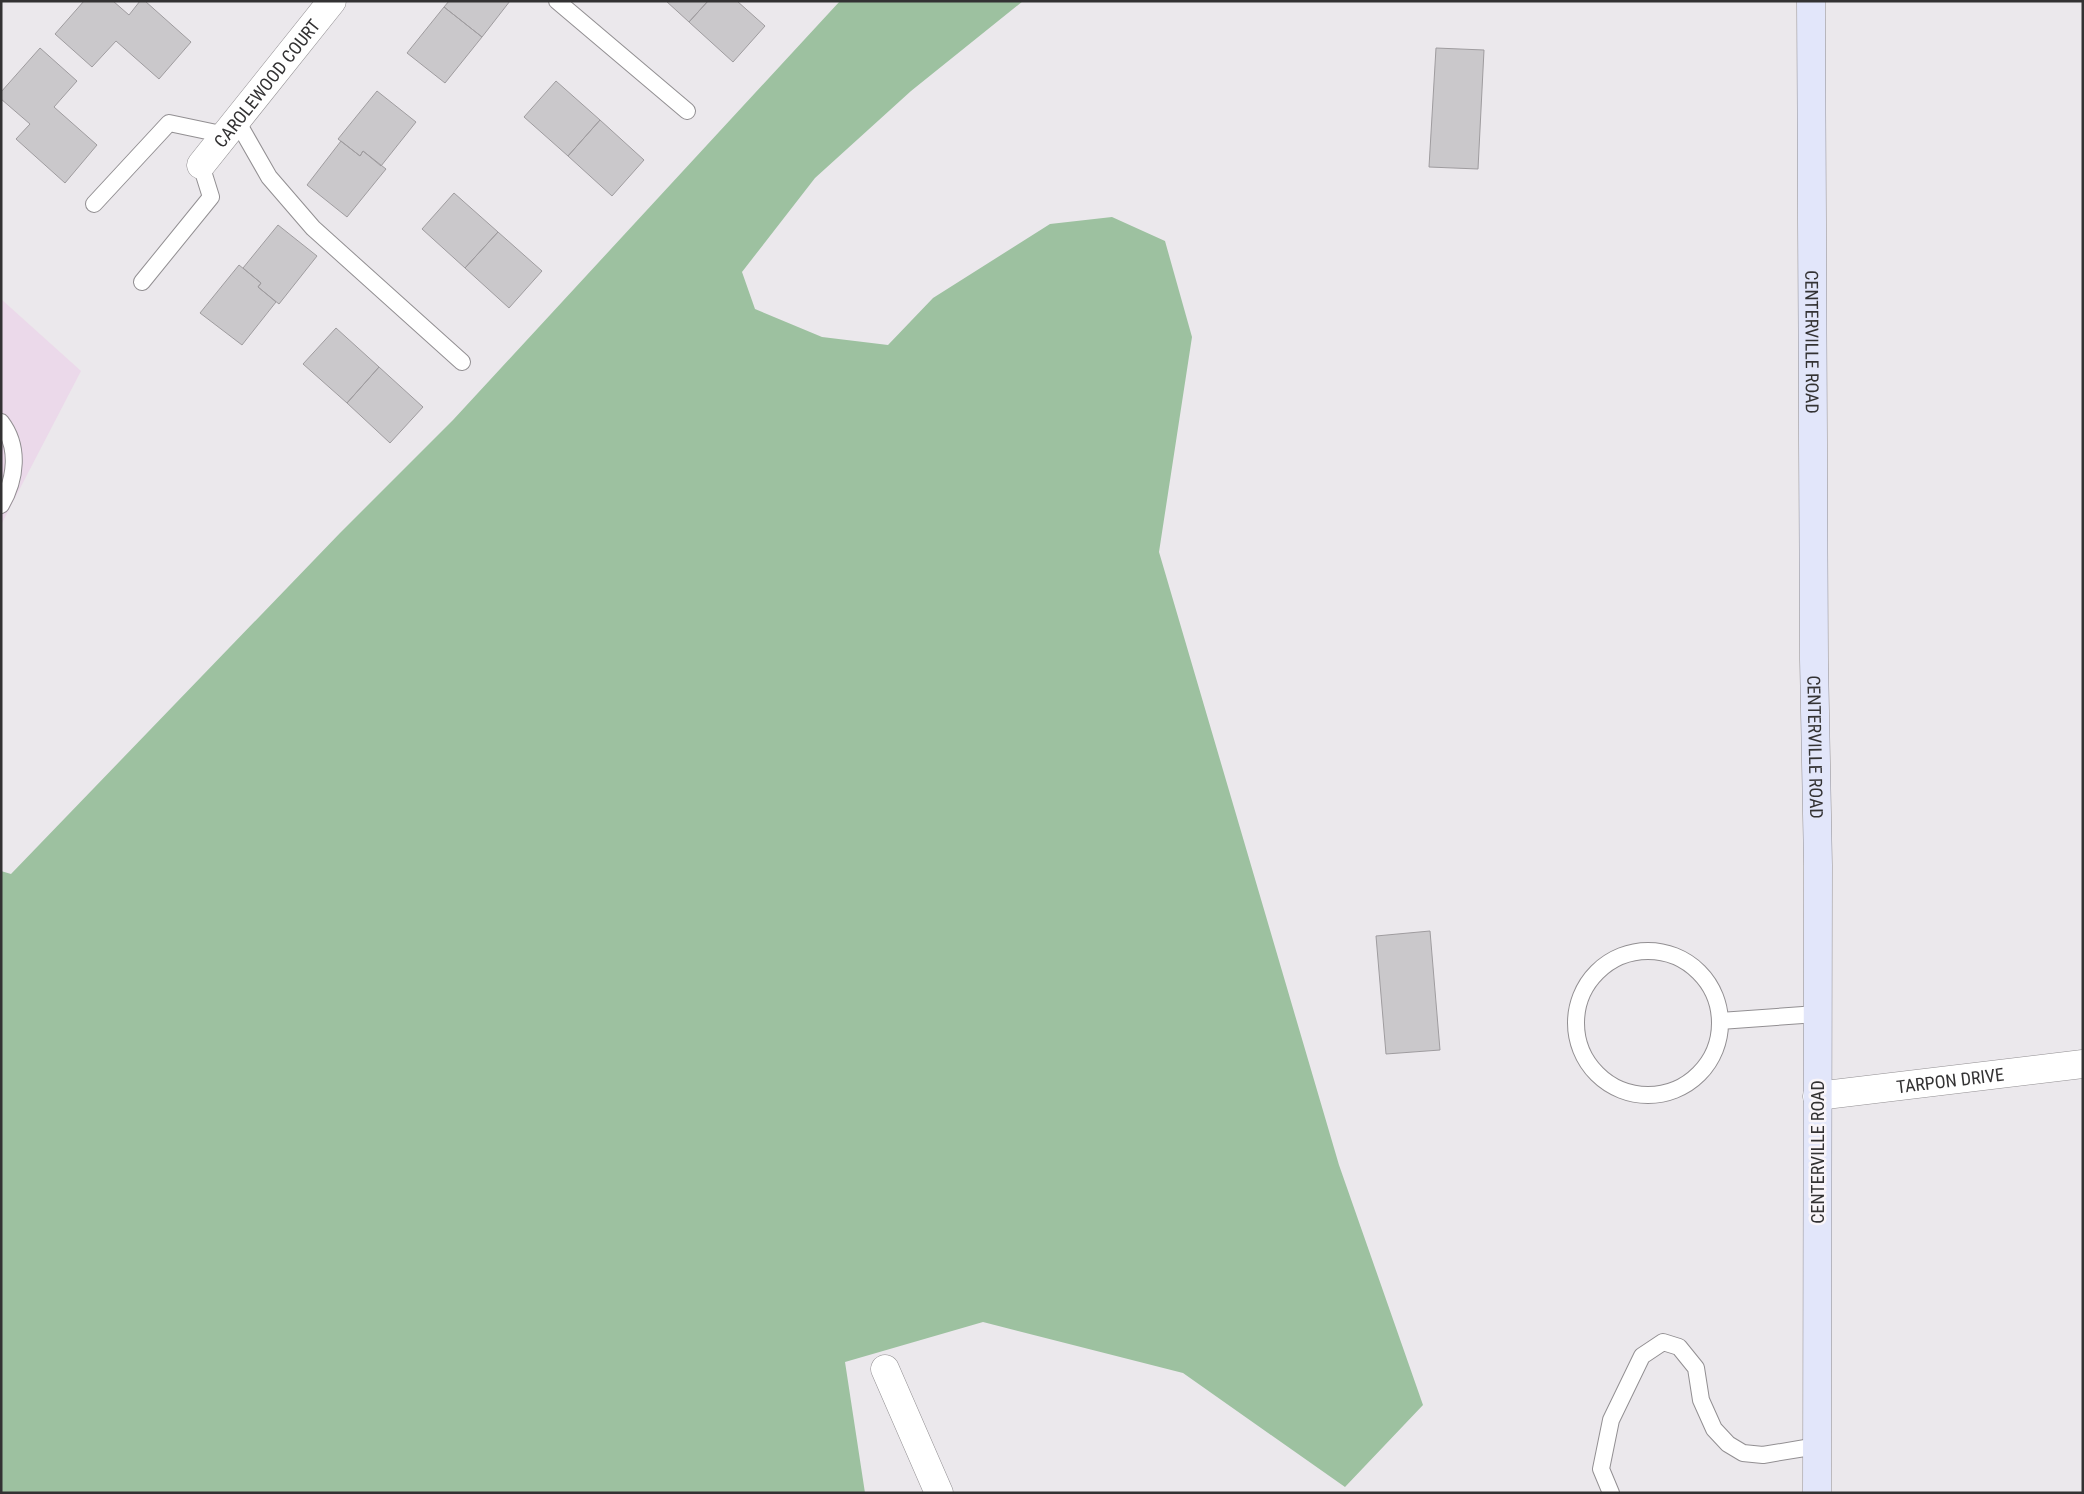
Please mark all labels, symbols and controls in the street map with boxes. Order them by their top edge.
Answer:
street label: CAROLEWOOD COURT [209,15,324,151]
street label: CENTERVILLE ROAD [1802,270,1823,414]
street label: CENTERVILLE ROAD [1804,675,1828,819]
street label: TARPON DRIVE [1895,1063,2005,1097]
street label: CENTERVILLE ROAD [1807,1080,1828,1224]

